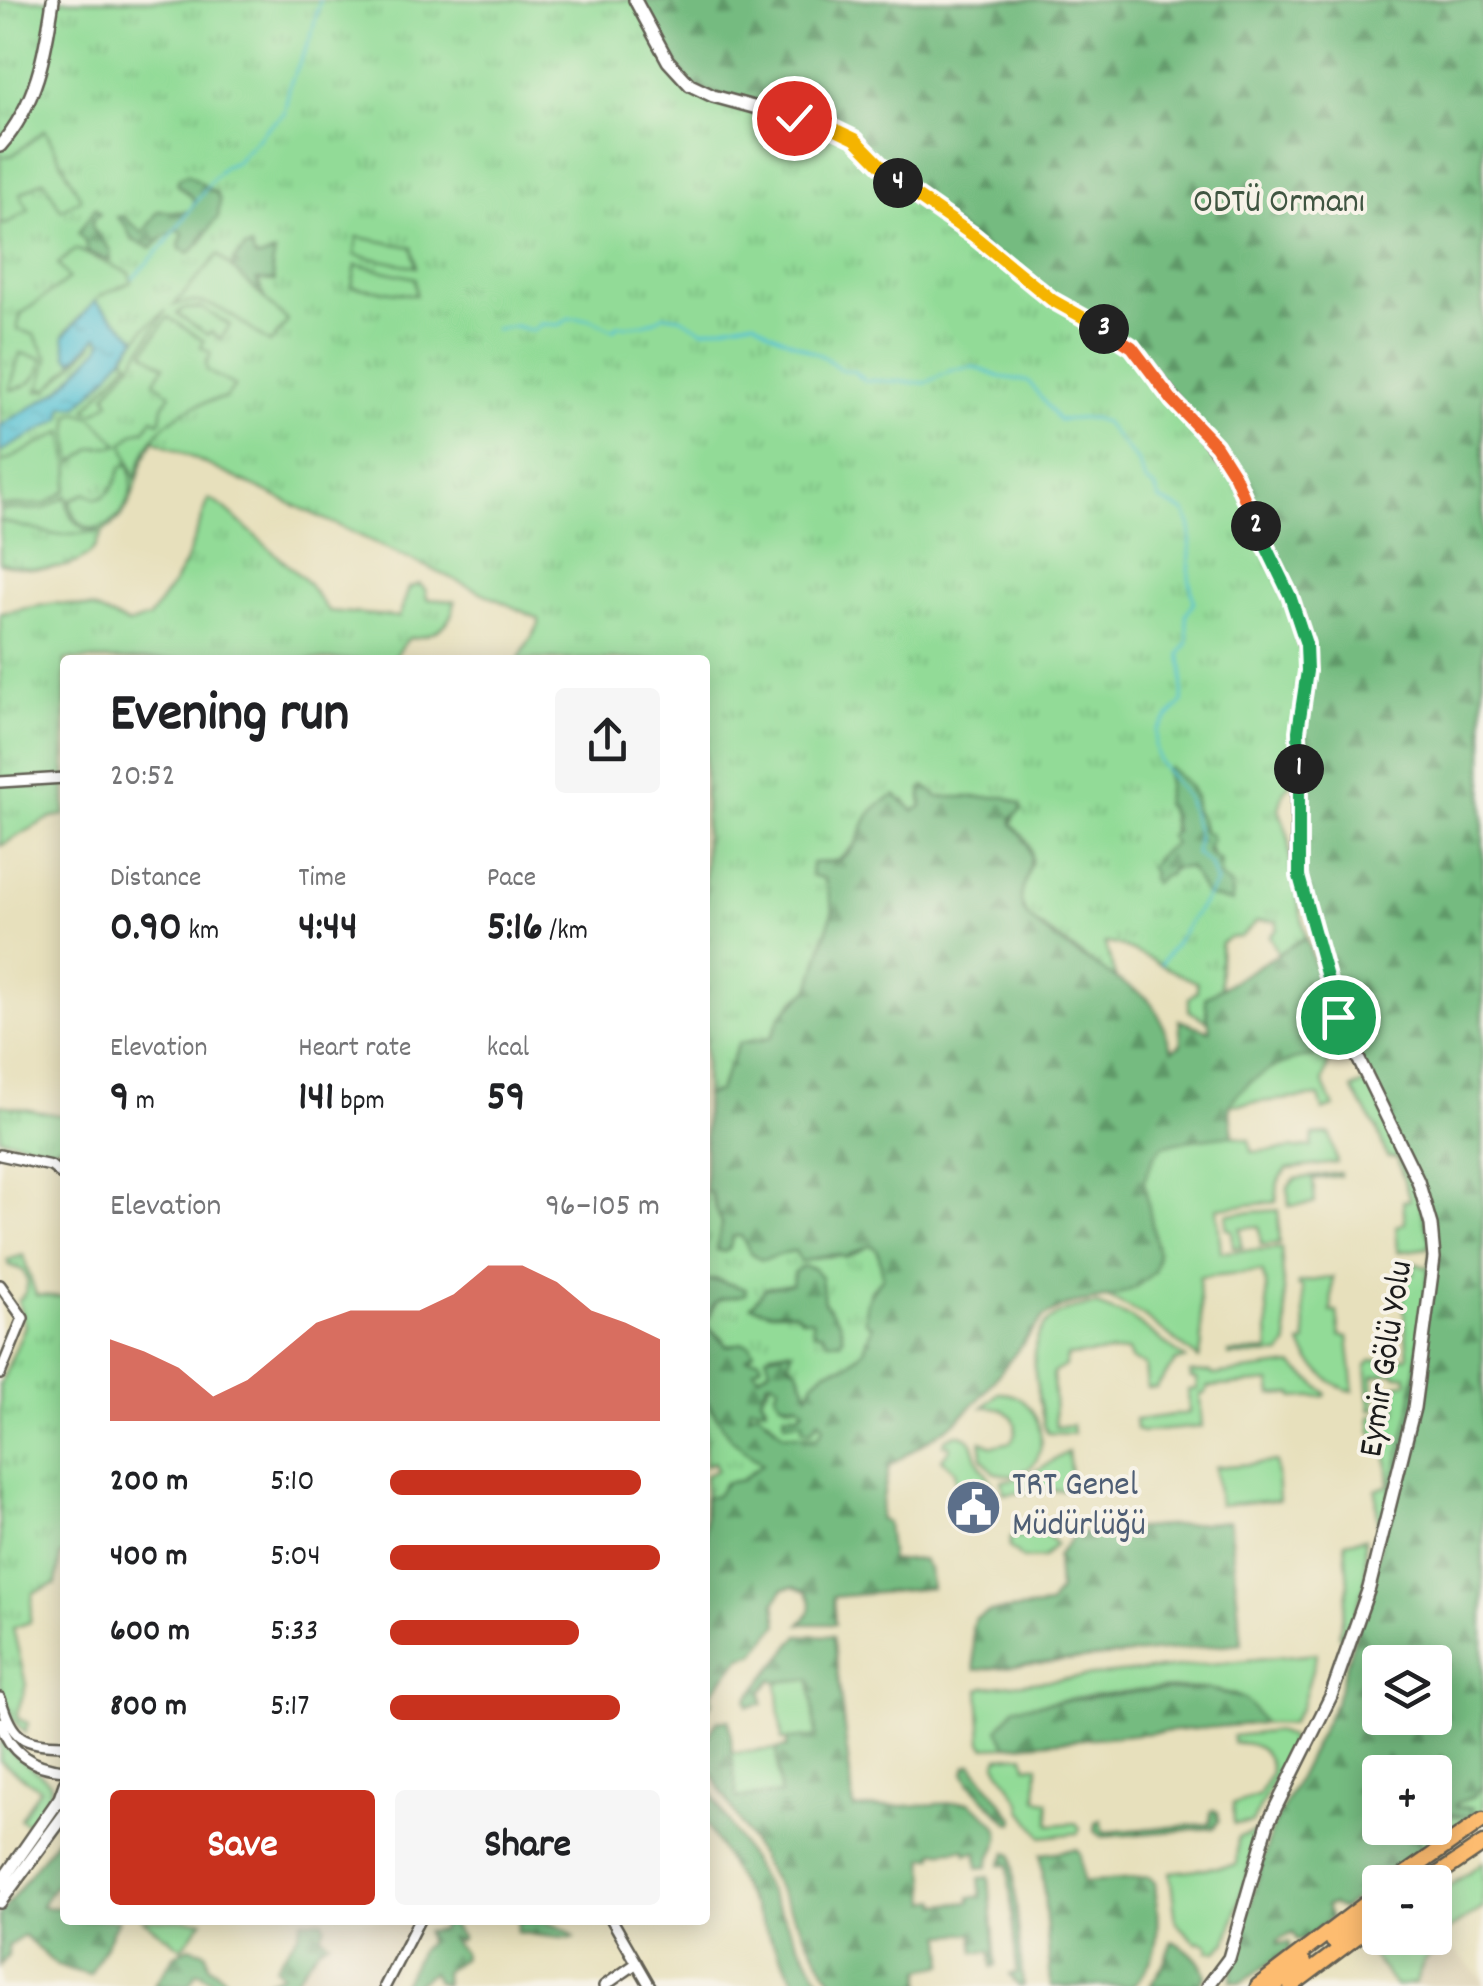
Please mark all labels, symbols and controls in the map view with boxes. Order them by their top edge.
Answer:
pin [752,76,837,161]
icon: check [767,91,822,146]
pin: 4 [873,158,923,208]
text: 4 [892,163,904,203]
park label: ODTÜ Ormanı [1193,179,1365,229]
pin: 3 [1079,304,1129,354]
text: 3 [1098,309,1110,349]
pin: 2 [1231,501,1281,551]
text: 2 [1250,506,1262,546]
text: Evening run [110,678,349,757]
button: share [555,688,660,793]
pin: 1 [1274,744,1324,794]
text: 1 [1296,749,1302,789]
text: 20:52 [110,755,176,801]
text: Distance [110,860,201,900]
text: Time [298,860,346,900]
text: Pace [487,860,536,900]
text: 0.90 [110,900,182,960]
text: 4:44 [298,900,358,960]
text: 5:16 [487,900,543,960]
text: km [182,913,219,953]
text: /km [543,913,588,953]
pin [1296,975,1381,1060]
icon: arrive [1311,990,1366,1045]
text: Elevation [110,1030,207,1070]
text: Heart rate [298,1030,411,1070]
text: kcal [487,1030,529,1070]
text: 9 [110,1070,129,1130]
text: 141 [298,1070,334,1130]
text: 59 [487,1070,525,1130]
text: m [129,1083,155,1123]
text: bpm [334,1083,385,1123]
text: Elevation [110,1185,221,1231]
text: 96–105 m [545,1185,660,1231]
street label: Eymir Gölü Yolu [1348,1257,1428,1461]
text: 200 m [110,1460,188,1506]
text: 5:10 [270,1460,315,1506]
place label: TRT Genel Müdürlüğü [1012,1462,1146,1552]
public building icon: TRT Genel Müdürlüğü [943,1477,1003,1537]
text: 400 m [110,1535,187,1581]
text: 5:04 [270,1535,321,1581]
text: 600 m [110,1610,190,1656]
text: 5:33 [270,1610,319,1656]
map controls [1362,1645,1452,1955]
button: layers [1362,1645,1452,1735]
text: 800 m [110,1685,187,1731]
text: 5:17 [270,1685,309,1731]
button: + [1362,1755,1452,1845]
button: Save [110,1790,375,1905]
button: Share [395,1790,660,1905]
button: − [1362,1865,1452,1955]

